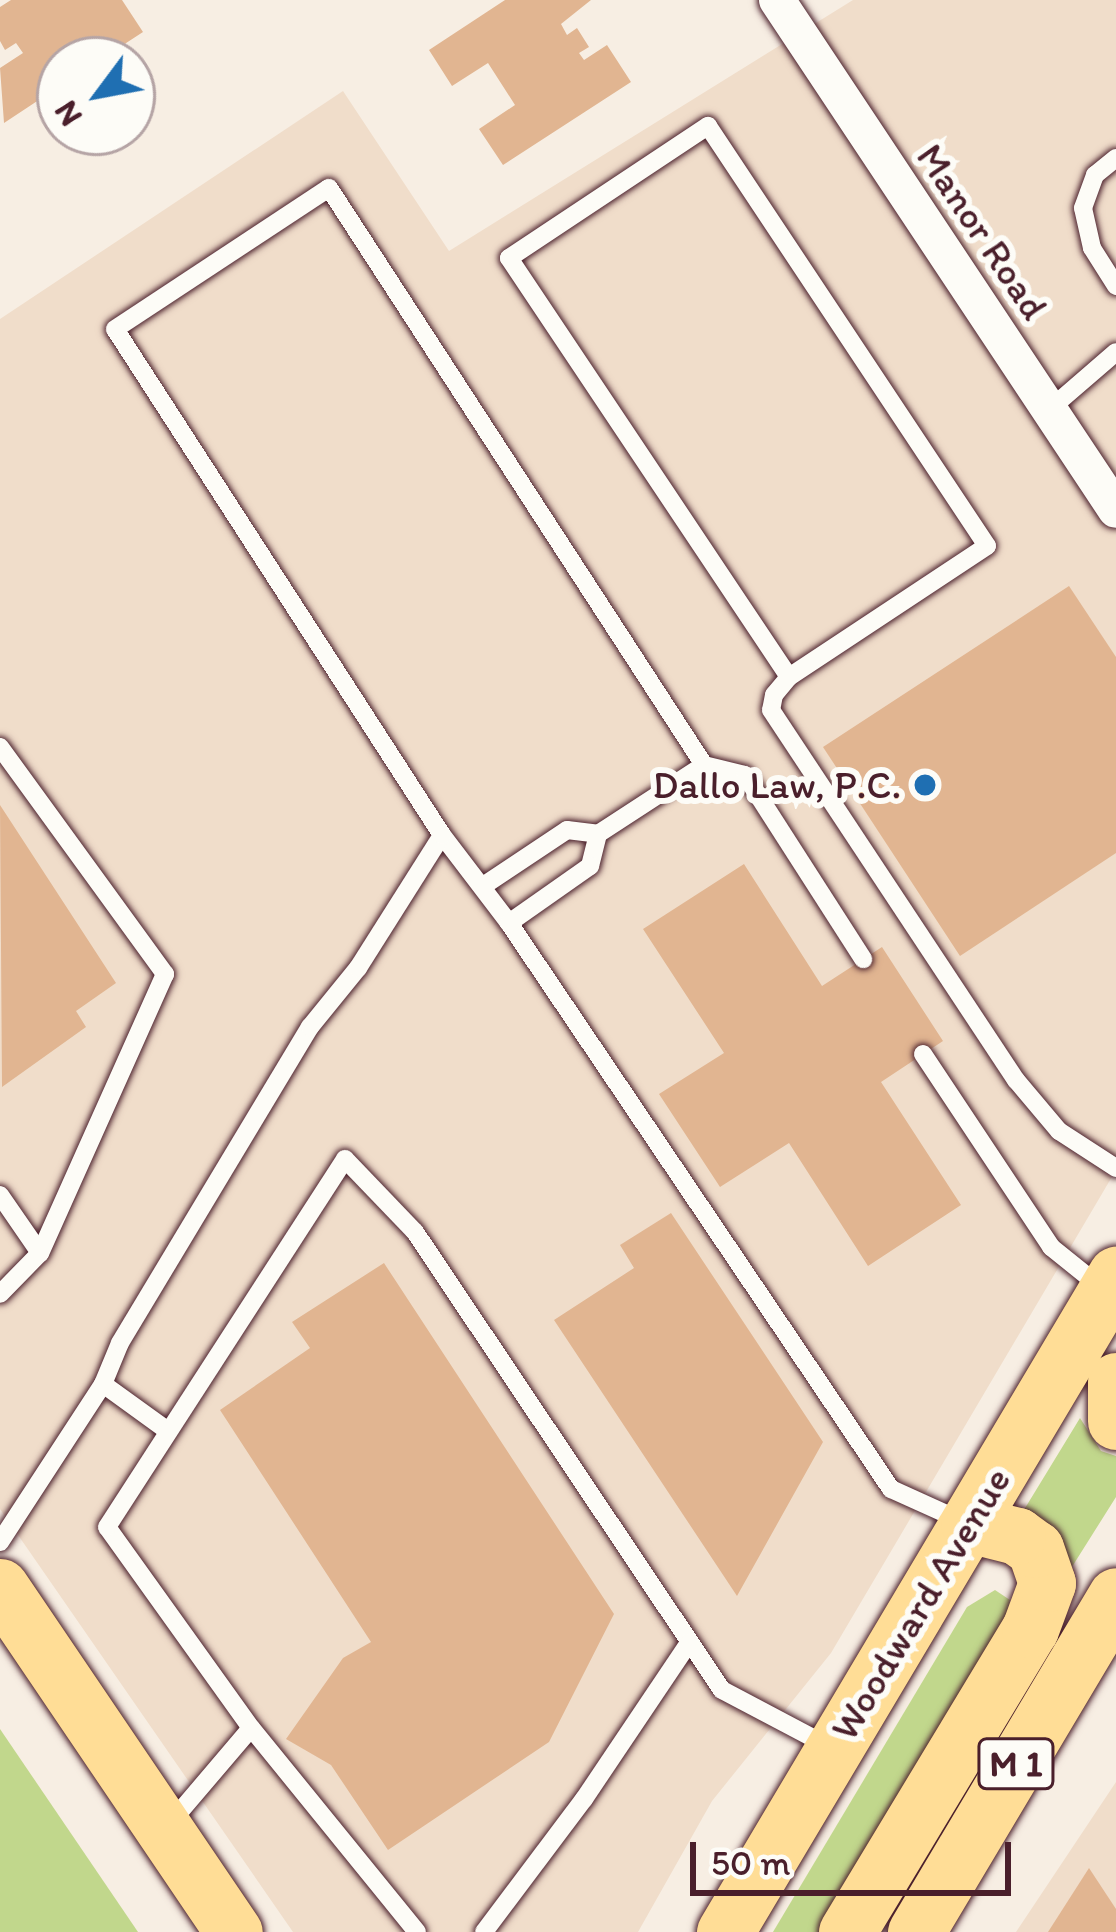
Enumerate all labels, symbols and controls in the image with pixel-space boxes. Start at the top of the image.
north arrow [36,36,156,156]
text: N [45,94,90,134]
street label: Manor Road [907,136,1057,328]
place label: Dallo Law, P.C. [653,762,901,808]
marker: Dallo Law, P.C. [912,772,938,798]
street label: Woodward Avenue [822,1460,1020,1748]
road number: M 1 [977,1734,1055,1794]
scale bar [696,1818,1017,1892]
text: 50 m [711,1841,790,1884]

